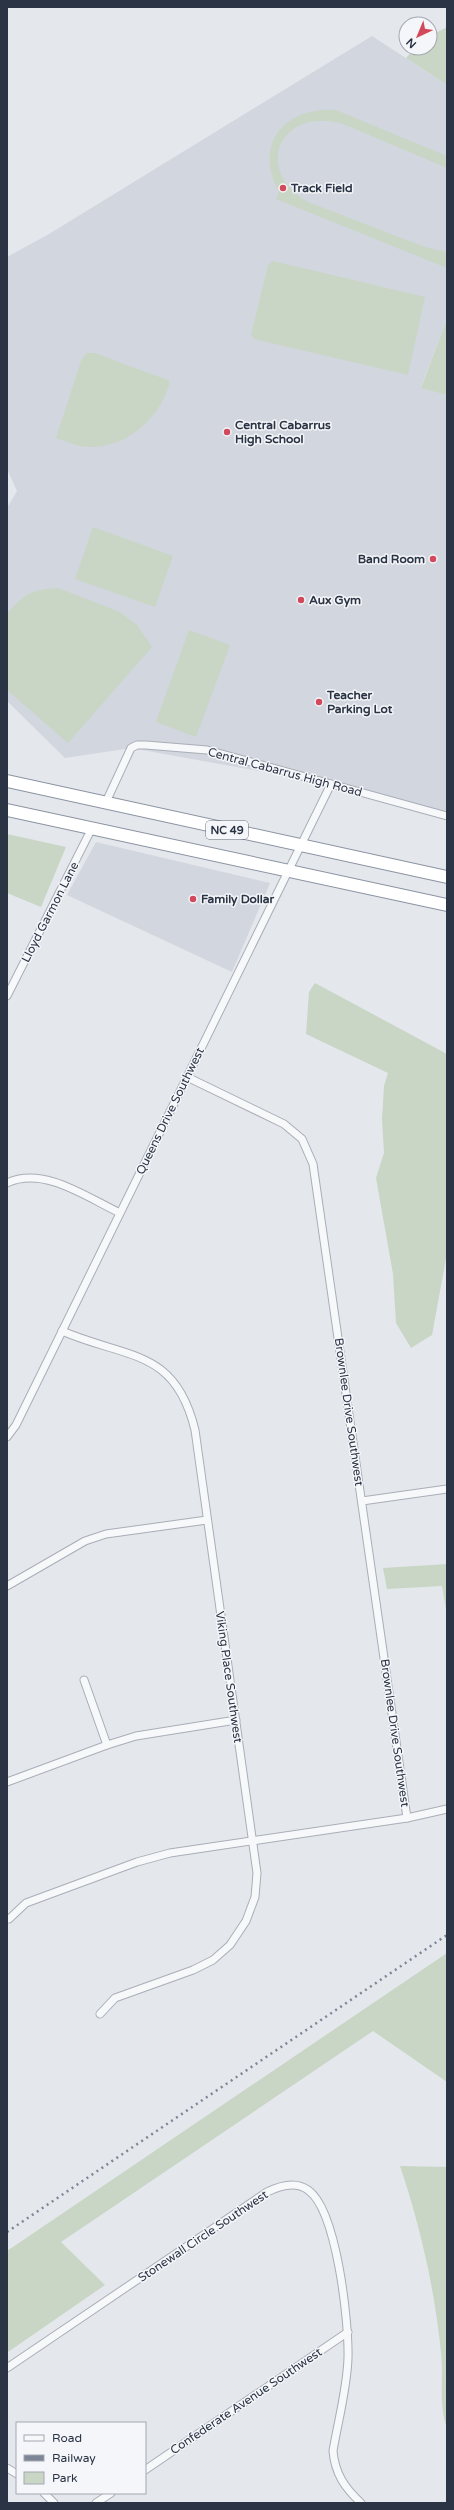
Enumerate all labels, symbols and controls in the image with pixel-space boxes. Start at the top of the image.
north arrow [398,16,438,56]
text: N [404,35,419,51]
place label: Track Field [290,181,353,195]
marker: Track Field [278,183,288,193]
place label: Central Cabarrus High School [235,418,331,447]
marker: Central Cabarrus High School [222,427,232,437]
place label: Band Room [358,552,425,566]
marker: Band Room [428,554,438,564]
place label: Aux Gym [309,593,361,608]
marker: Aux Gym [296,595,306,605]
place label: Teacher Parking Lot [326,688,393,717]
marker: Teacher Parking Lot [314,697,324,707]
street label: Central Cabarrus High Road [206,745,364,799]
road number: NC 49 [206,821,248,839]
street label: Lloyd Garmon Lane [19,859,82,965]
place label: Family Dollar [201,892,274,907]
marker: Family Dollar [188,894,198,904]
street label: Queens Drive Southwest [133,1045,207,1177]
street label: Brownlee Drive Southwest [332,1337,366,1487]
street label: Viking Place Southwest [213,1610,245,1744]
street label: Brownlee Drive Southwest [378,1658,412,1808]
street label: Stonewall Circle Southwest [135,2187,271,2285]
street label: Confederate Avenue Southwest [167,2345,325,2457]
legend [16,2422,146,2494]
text: Road [52,2431,82,2445]
text: Railway [52,2451,96,2465]
text: Park [52,2471,78,2485]

